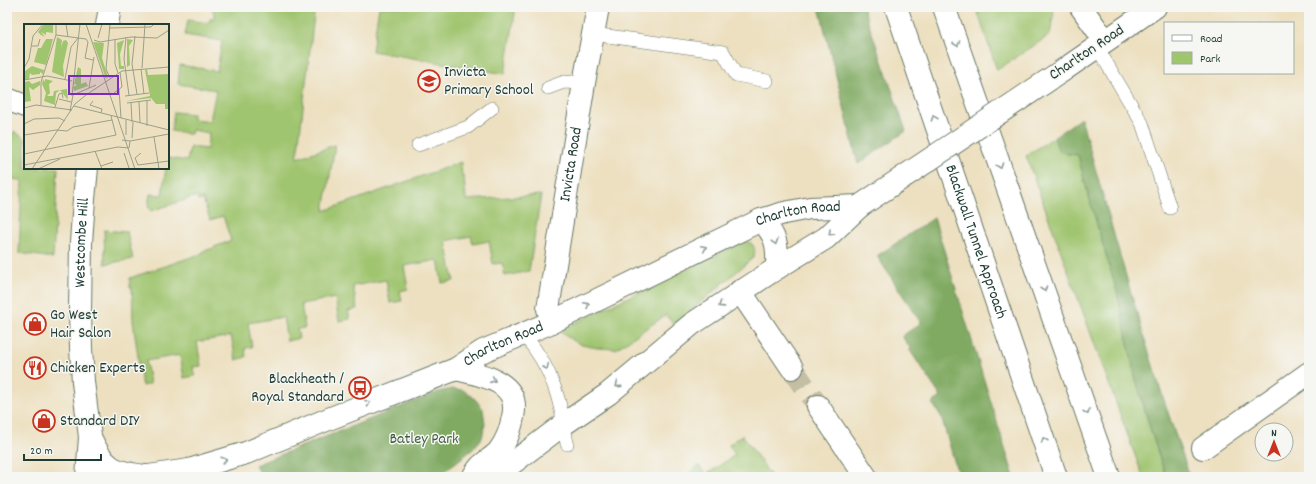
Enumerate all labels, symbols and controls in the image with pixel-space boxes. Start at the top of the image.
street label: Charlton Road [1045,19,1129,87]
legend [1164,22,1294,74]
inset map [24,24,169,169]
text: Road [1200,31,1222,48]
one-way arrow [952,40,961,47]
text: Park [1200,51,1221,68]
place label: Invicta Primary School [444,61,534,102]
school or university icon: Invicta Primary School [416,68,442,94]
one-way arrow [930,115,939,122]
street label: Invicta Road [554,125,588,204]
street label: Blackwall Tunnel Approach [939,162,1013,322]
one-way arrow [996,163,1004,170]
street label: Charlton Road [751,195,841,233]
street label: Westcombe Hill [69,197,96,288]
one-way arrow [828,228,836,236]
one-way arrow [770,239,779,246]
one-way arrow [700,245,708,253]
one-way arrow [1039,285,1047,292]
one-way arrow [718,300,725,307]
one-way arrow [583,302,591,309]
place label: Go West Hair Salon [50,304,111,345]
shop icon: Go West Hair Salon [22,311,48,337]
street label: Charlton Road [458,315,547,373]
restaurant icon: Chicken Experts [22,355,48,381]
place label: Chicken Experts [50,357,146,380]
one-way arrow [541,362,549,370]
place label: Blackheath / Royal Standard [251,368,344,409]
bus stop icon: Blackheath / Royal Standard [347,375,373,401]
one-way arrow [489,375,497,383]
one-way arrow [616,380,623,387]
one-way arrow [364,400,371,408]
shop icon: Standard DIY [31,408,57,434]
one-way arrow [1082,408,1090,415]
place label: Standard DIY [60,410,140,433]
north arrow [1254,422,1294,462]
text: N [1271,426,1277,442]
park label: Batley Park [389,428,459,451]
scale bar [24,436,101,462]
one-way arrow [1040,437,1048,444]
text: 20 m [30,443,53,460]
one-way arrow [221,456,228,464]

